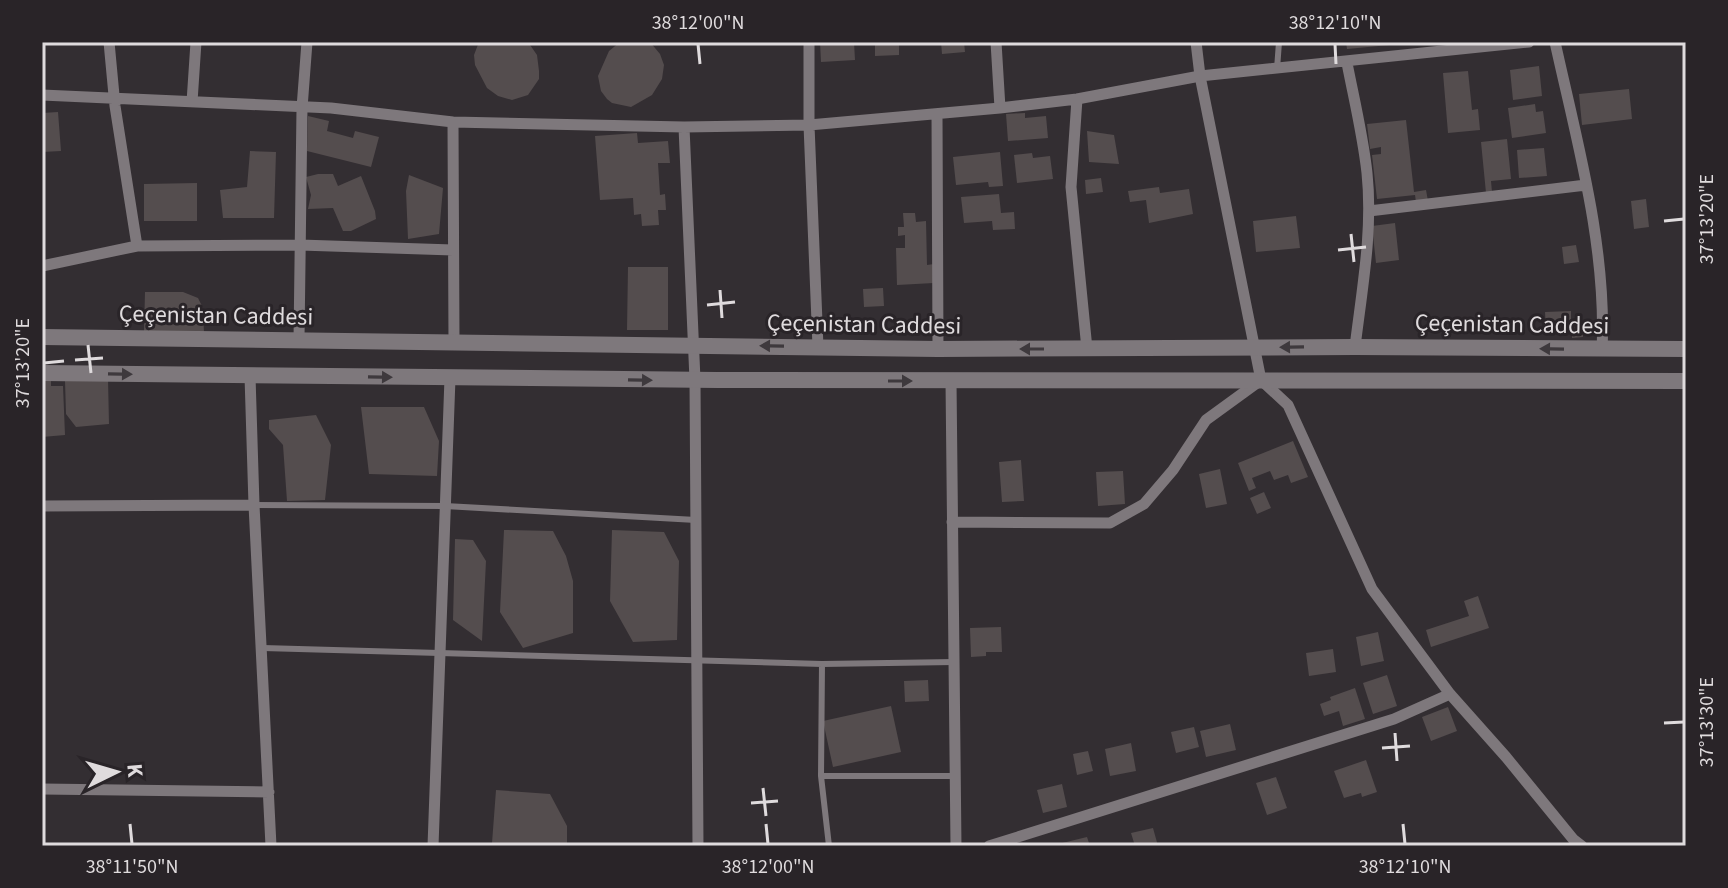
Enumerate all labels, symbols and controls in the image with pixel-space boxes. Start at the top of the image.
text: 38°12'00"N [652,9,744,37]
text: 38°12'10"N [1289,9,1381,37]
text: 37°13'20"E [1693,174,1721,264]
street label: Çeçenistan Caddesi [118,296,314,335]
street label: Çeçenistan Caddesi [766,305,962,344]
street label: Çeçenistan Caddesi [1414,305,1610,344]
text: 37°13'20"E [9,318,37,408]
one-way arrow [759,340,784,352]
one-way arrow [1279,341,1304,354]
one-way arrow [1019,343,1044,355]
one-way arrow [1539,343,1564,355]
one-way arrow [108,368,133,380]
one-way arrow [368,371,393,383]
one-way arrow [628,374,653,386]
one-way arrow [888,375,913,387]
text: 37°13'30"E [1693,677,1721,767]
north arrow [76,732,156,812]
text: K [118,762,151,779]
text: 38°11'50"N [86,853,178,881]
text: 38°12'00"N [722,853,814,881]
text: 38°12'10"N [1359,853,1451,881]

